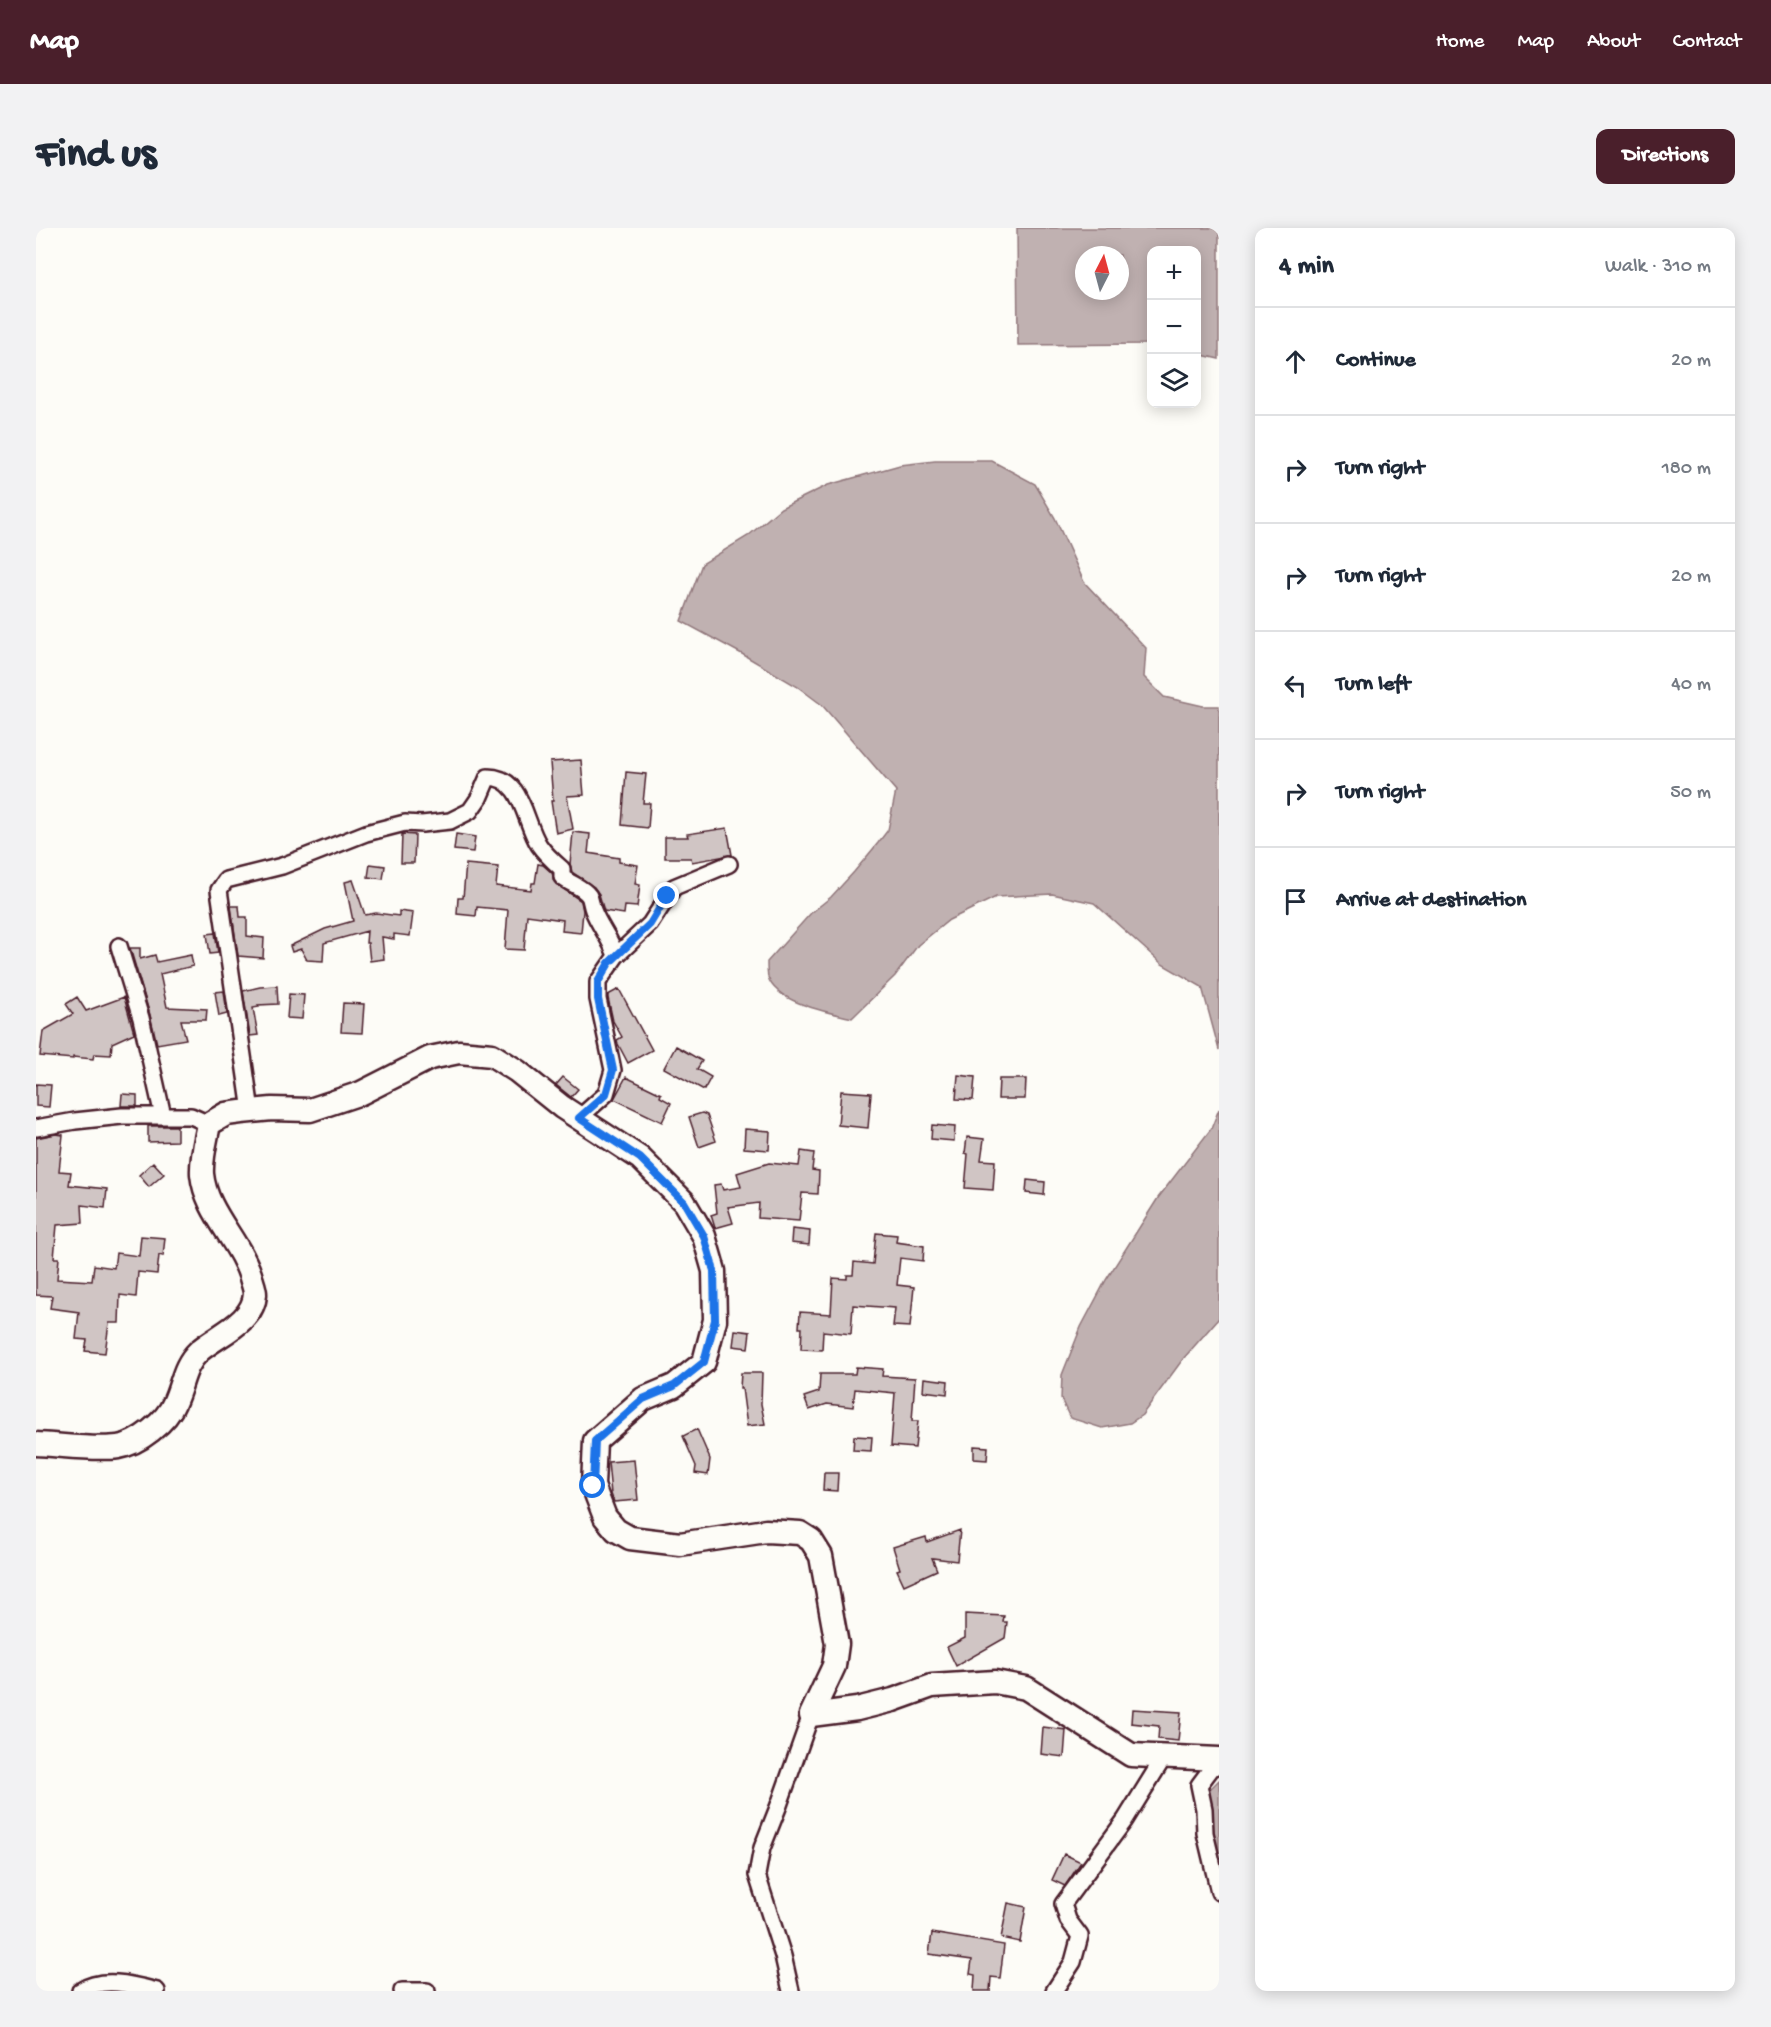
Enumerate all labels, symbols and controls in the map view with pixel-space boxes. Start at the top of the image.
text: Map [30,26,79,59]
text: Home [1436,30,1484,55]
text: Map [1517,30,1554,55]
text: About [1587,30,1640,55]
text: Contact [1673,30,1741,55]
button: Directions [1596,129,1735,184]
text: Find us [36,132,156,181]
north arrow [1075,246,1129,300]
map controls [1147,246,1201,408]
button: + [1147,246,1201,300]
text: 4 min [1279,252,1334,283]
text: Walk · 310 m [1605,256,1711,279]
button: − [1147,300,1201,354]
icon: ahead [1279,345,1312,378]
text: Continue [1336,348,1416,374]
text: 20 m [1671,350,1711,373]
button: layers [1147,354,1201,408]
icon: right [1279,453,1312,486]
text: Turn right [1336,456,1424,482]
text: 180 m [1662,458,1711,481]
icon: right [1279,561,1312,594]
text: Turn right [1336,564,1424,590]
text: 20 m [1671,566,1711,589]
icon: left [1279,669,1312,702]
text: Turn left [1336,672,1410,698]
text: 40 m [1671,674,1711,697]
icon: right [1279,777,1312,810]
text: Turn right [1336,780,1424,806]
text: 50 m [1670,782,1711,805]
route end [653,882,679,908]
icon: arrive [1279,885,1312,918]
text: Arrive at destination [1336,888,1526,914]
route start [579,1472,605,1498]

